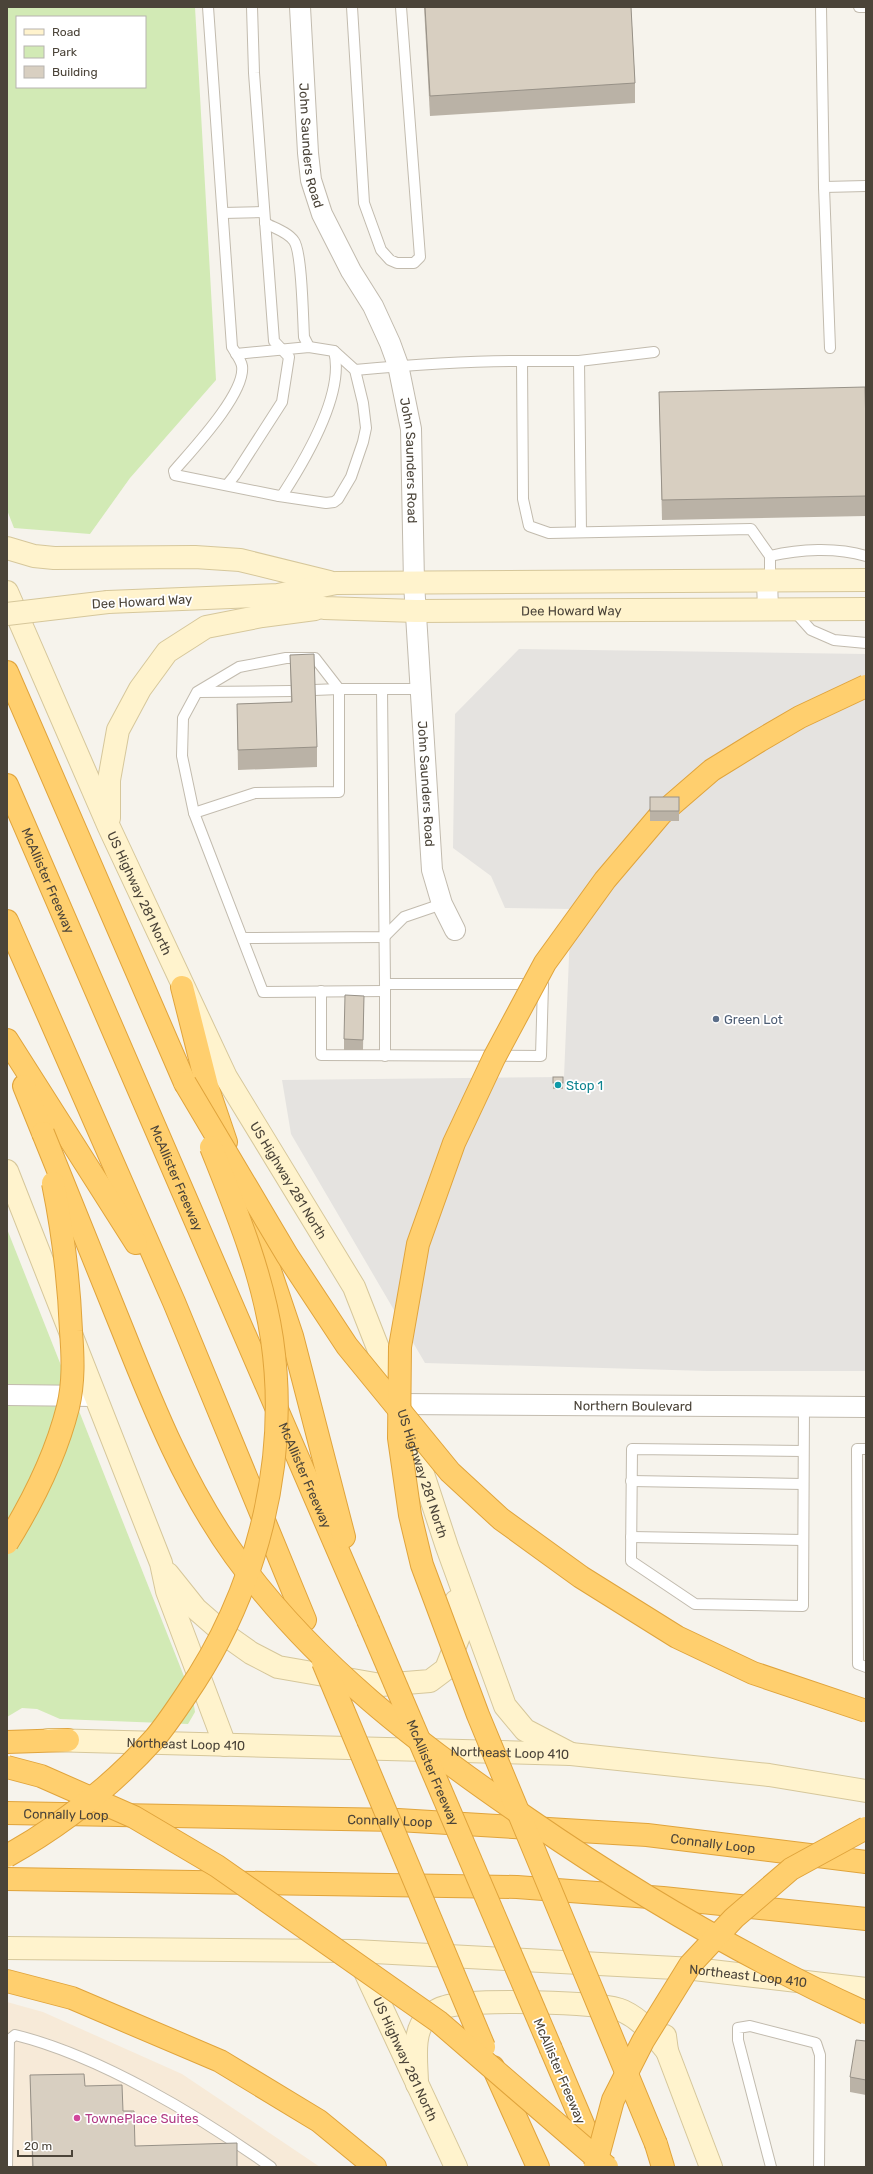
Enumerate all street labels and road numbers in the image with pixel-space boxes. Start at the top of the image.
street label: John Saunders Road [296,82,327,210]
street label: John Saunders Road [397,396,420,523]
street label: Dee Howard Way [91,591,193,612]
street label: Dee Howard Way [521,603,622,619]
street label: John Saunders Road [415,720,438,847]
street label: McAllister Freeway [18,826,77,936]
street label: US Highway 281 North [104,829,175,957]
street label: US Highway 281 North [247,1119,330,1242]
street label: McAllister Freeway [147,1123,206,1233]
street label: Northern Boulevard [574,1398,692,1414]
street label: US Highway 281 North [394,1407,451,1540]
street label: McAllister Freeway [276,1420,334,1531]
street label: McAllister Freeway [403,1718,462,1828]
street label: Northeast Loop 410 [126,1735,245,1753]
street label: Northeast Loop 410 [450,1744,569,1762]
street label: Connally Loop [23,1806,109,1823]
street label: Connally Loop [347,1812,433,1830]
street label: Connally Loop [670,1831,756,1856]
street label: Northeast Loop 410 [689,1962,808,1990]
street label: US Highway 281 North [370,1995,440,2123]
street label: McAllister Freeway [530,2016,589,2126]

